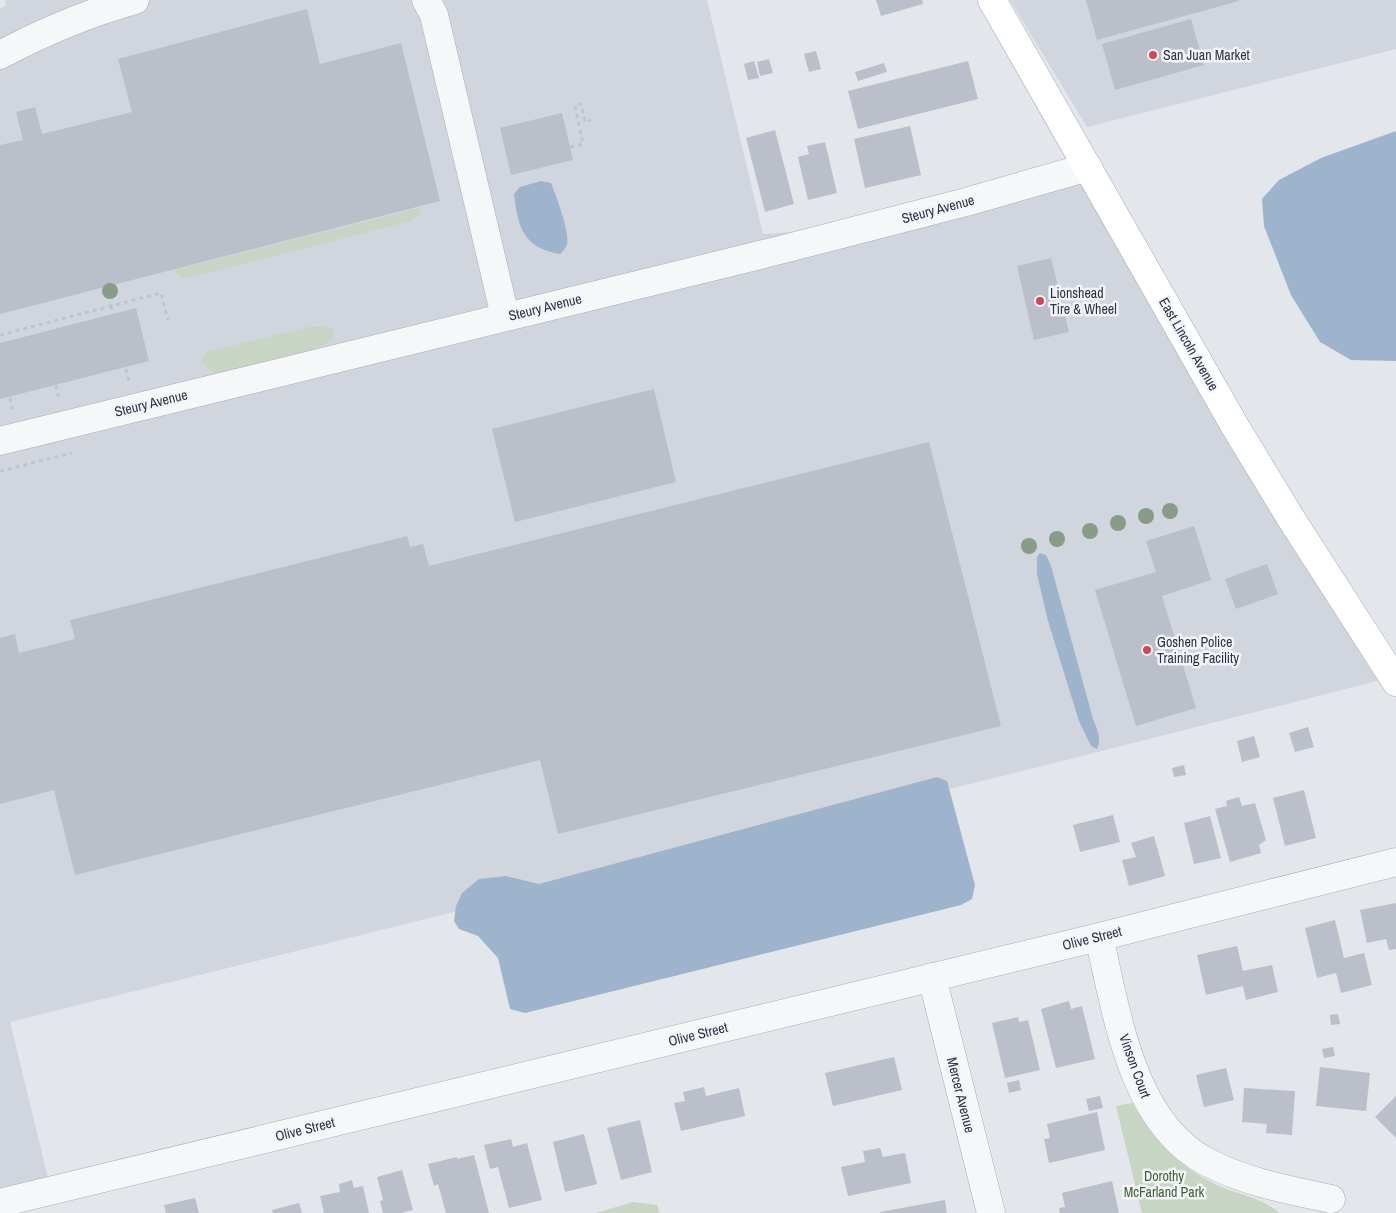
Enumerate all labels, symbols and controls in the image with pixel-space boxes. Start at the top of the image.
place label: San Juan Market [1163,46,1250,64]
marker: San Juan Market [1147,49,1159,61]
street label: Steury Avenue [900,191,976,227]
place label: Lionshead Tire & Wheel [1050,284,1117,318]
street label: Steury Avenue [507,289,583,325]
street label: East Lincoln Avenue [1155,294,1223,394]
marker: Lionshead Tire & Wheel [1034,295,1046,307]
street label: Steury Avenue [113,385,189,421]
place label: Goshen Police Training Facility [1157,633,1239,667]
marker: Goshen Police Training Facility [1141,644,1153,656]
street label: Olive Street [1060,922,1124,954]
street label: Olive Street [666,1018,730,1050]
street label: Vinson Court [1115,1032,1155,1100]
street label: Mercer Avenue [943,1055,979,1135]
street label: Olive Street [273,1113,337,1145]
park label: Dorothy McFarland Park [1124,1167,1204,1201]

